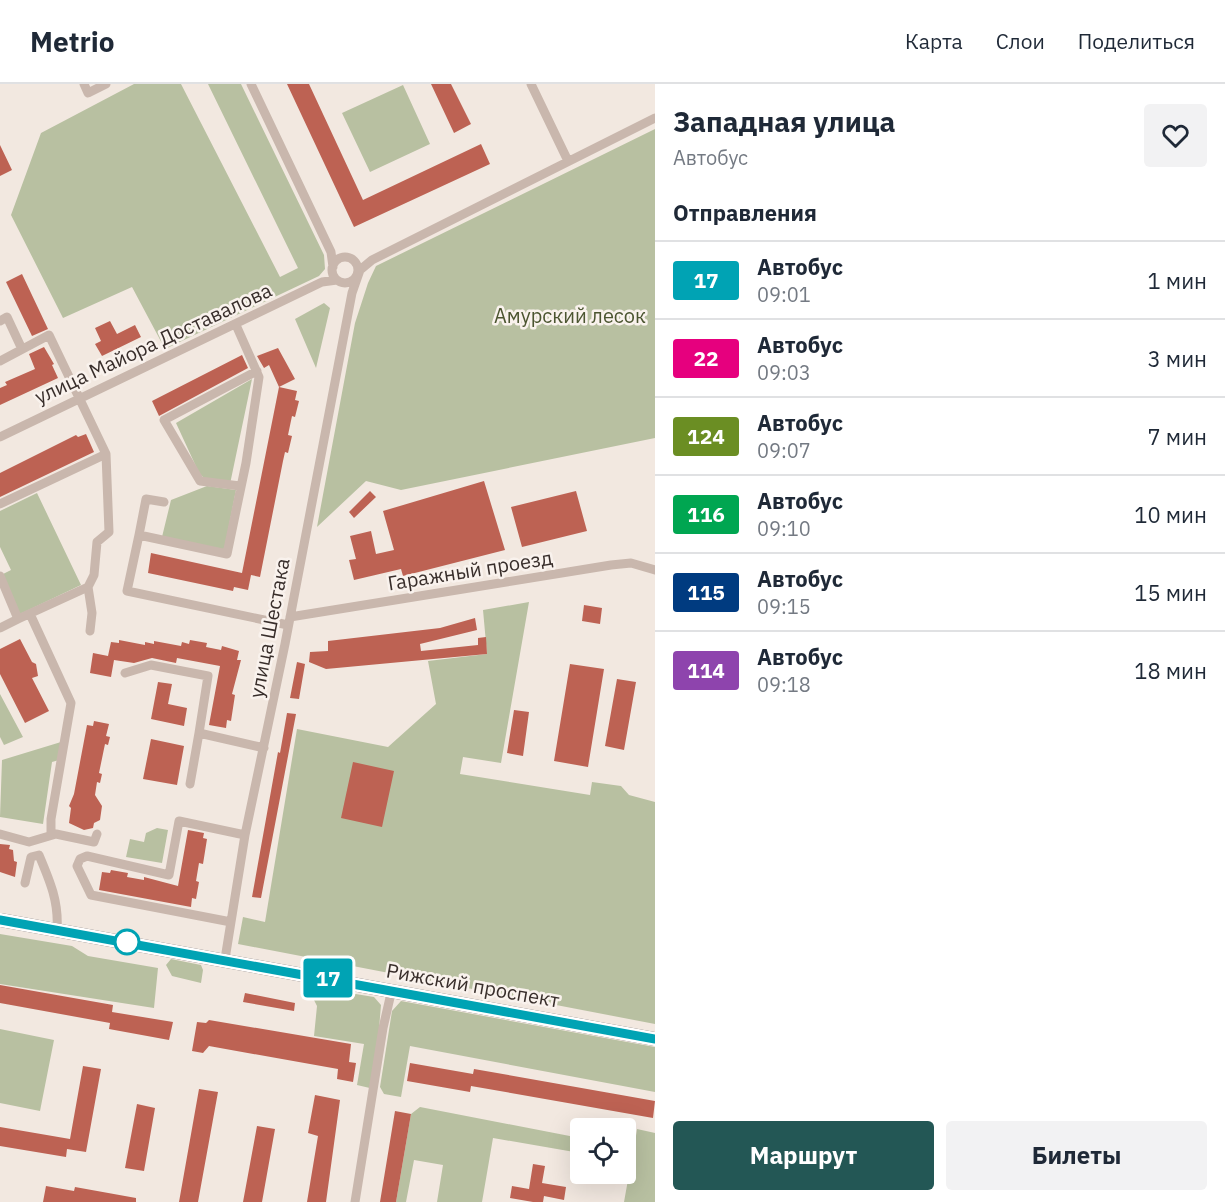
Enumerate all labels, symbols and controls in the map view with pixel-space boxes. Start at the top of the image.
text: Metrio [30,23,115,60]
text: Карта [905,27,963,55]
text: Слои [996,27,1045,55]
text: Поделиться [1078,27,1195,55]
text: Западная улица [673,103,895,140]
button: heart [1144,104,1207,167]
text: Автобус [673,144,748,171]
text: Отправления [673,198,817,227]
text: Автобус [757,252,843,281]
text: 17 [693,266,719,294]
text: 1 мин [1147,266,1207,295]
street label: улица Майора Доставалова [30,276,276,410]
text: 09:01 [757,281,811,308]
park label: Амурский лесок [494,302,646,329]
text: Автобус [757,330,843,359]
text: 22 [693,344,719,372]
text: 3 мин [1147,344,1207,373]
text: 09:03 [757,359,811,386]
text: Автобус [757,408,843,437]
text: 124 [687,422,725,450]
text: 7 мин [1147,422,1207,451]
text: 09:07 [757,437,811,464]
text: Автобус [757,486,843,515]
text: 116 [687,500,725,528]
text: 10 мин [1134,500,1207,529]
text: 09:10 [757,515,811,542]
street label: Гаражный проезд [386,544,554,596]
street label: улица Шестака [242,556,296,700]
text: Автобус [757,564,843,593]
text: 115 [687,578,725,606]
text: 15 мин [1134,578,1207,607]
text: 09:15 [757,593,811,620]
text: Автобус [757,642,843,671]
text: 114 [687,656,725,684]
text: 18 мин [1134,656,1207,685]
text: 09:18 [757,671,811,698]
unlabelled marker [114,929,140,955]
street label: Рижский проспект [384,956,562,1014]
line badge: 17 [301,958,355,998]
text: 17 [315,964,341,992]
map controls [570,1118,636,1184]
button: locate [570,1118,636,1184]
button: Маршрут [673,1121,934,1190]
button: Билеты [946,1121,1207,1190]

